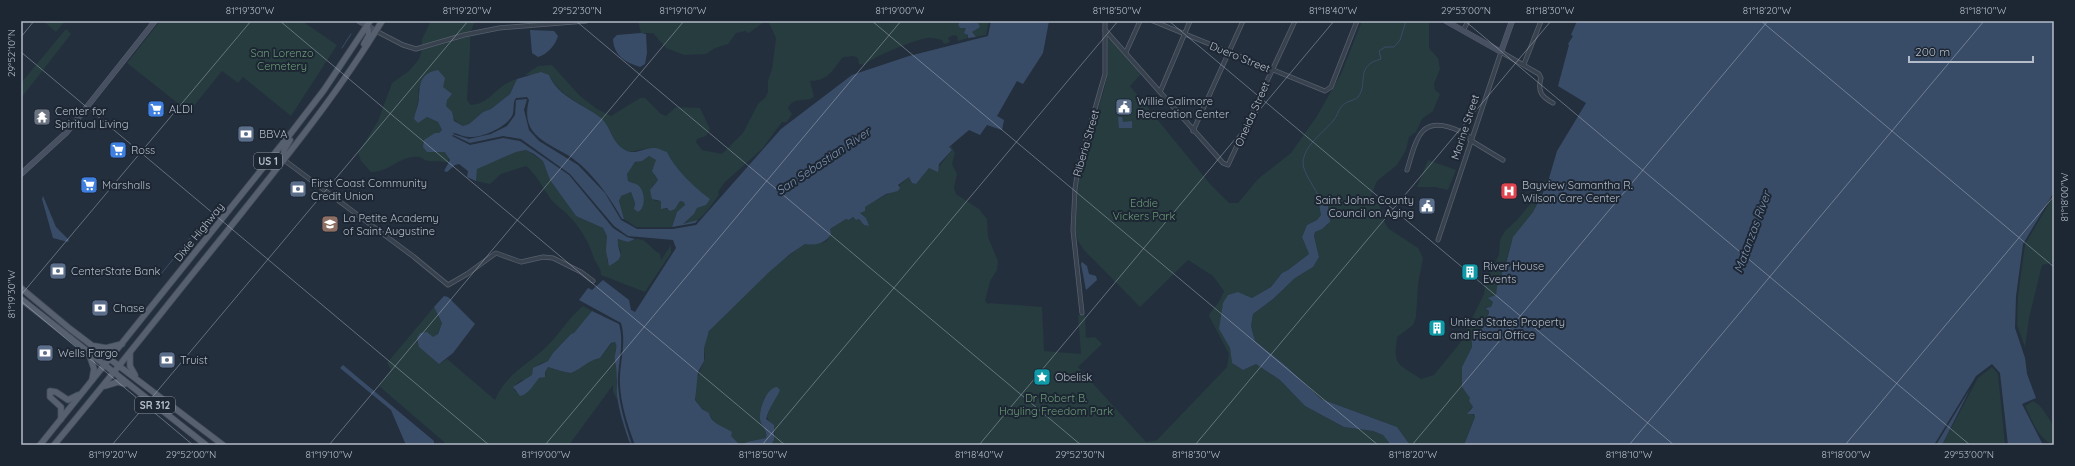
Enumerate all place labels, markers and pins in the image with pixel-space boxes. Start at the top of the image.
place label: Willie Galimore Recreation Center [1137,94,1230,121]
public building icon: Willie Galimore Recreation Center [1114,97,1134,117]
supermarket icon: ALDI [146,99,166,119]
place label: ALDI [169,102,193,116]
place label: Center for Spiritual Living [55,104,129,131]
temple icon: Center for Spiritual Living [32,107,52,127]
bank icon: BBVA [236,124,256,144]
place label: BBVA [259,127,287,141]
supermarket icon: Ross [108,140,128,160]
place label: Ross [131,143,155,157]
supermarket icon: Marshalls [79,175,99,195]
place label: First Coast Community Credit Union [311,176,427,203]
place label: Marshalls [102,178,150,192]
place label: Bayview Samantha R. Wilson Care Center [1522,178,1633,205]
bank icon: First Coast Community Credit Union [288,179,308,199]
hospital icon: Bayview Samantha R. Wilson Care Center [1499,181,1519,201]
place label: Saint Johns County Council on Aging [1316,193,1414,220]
public building icon: Saint Johns County Council on Aging [1417,196,1437,216]
place label: La Petite Academy of Saint Augustine [343,211,439,238]
school or university icon: La Petite Academy of Saint Augustine [320,214,340,234]
place label: River House Events [1483,259,1544,286]
bank icon: CenterState Bank [48,261,68,281]
building icon: River House Events [1460,262,1480,282]
place label: CenterState Bank [71,264,161,278]
bank icon: Chase [90,298,110,318]
place label: Chase [113,301,144,315]
place label: United States Property and Fiscal Office [1450,315,1565,342]
building icon: United States Property and Fiscal Office [1427,318,1447,338]
bank icon: Wells Fargo [35,343,55,363]
place label: Wells Fargo [58,346,118,360]
bank icon: Truist [157,350,177,370]
place label: Truist [180,353,208,367]
place icon: Obelisk [1032,367,1052,387]
place label: Obelisk [1055,370,1092,384]

